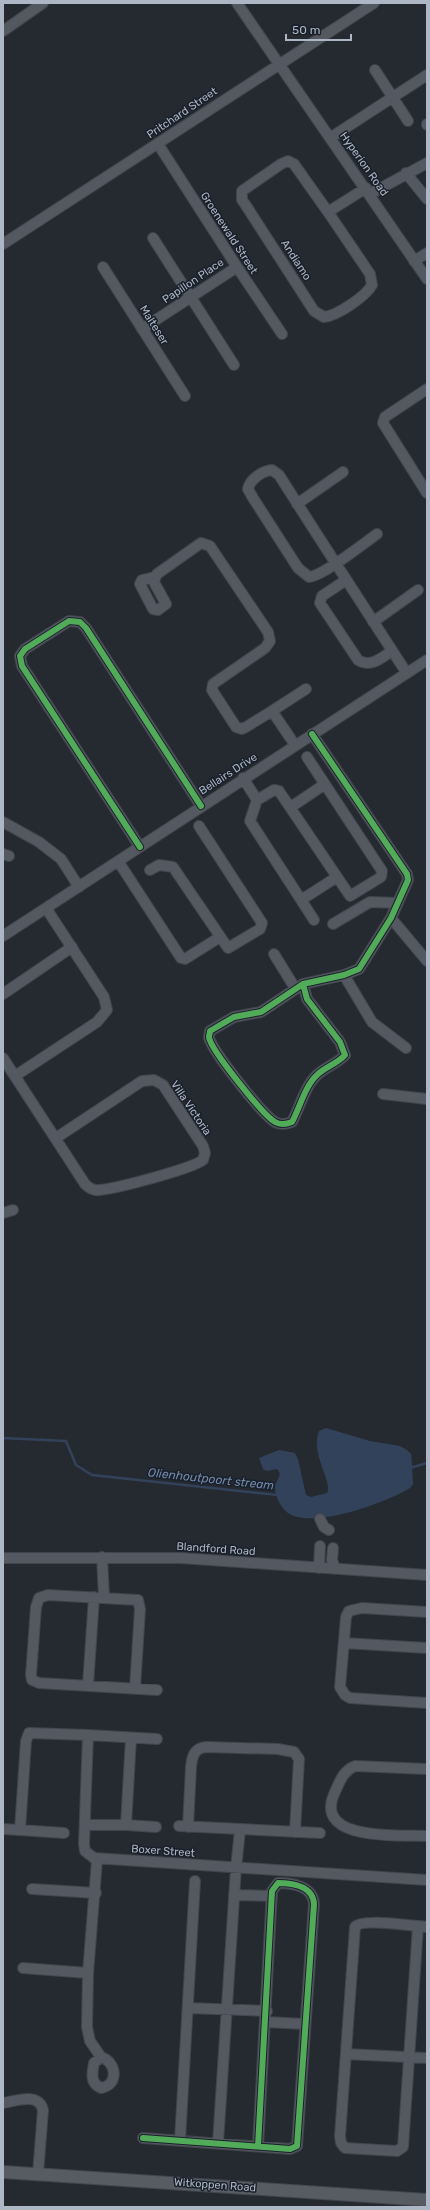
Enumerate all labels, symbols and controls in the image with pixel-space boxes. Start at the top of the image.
scale bar [286,16,351,42]
text: 50 m [292,23,320,37]
street label: Pritchard Street [144,84,220,141]
street label: Hyperion Road [337,129,391,199]
street label: Groenewald Street [198,190,261,277]
street label: Andiamo [278,237,314,283]
street label: Papillon Place [160,256,226,306]
street label: Malteser [137,303,172,348]
street label: Bellairs Drive [197,750,259,798]
street label: Villa Victoria [168,1078,214,1138]
water label: Olienhoutpoort stream [147,1465,275,1493]
street label: Blandford Road [176,1540,256,1558]
street label: Boxer Street [131,1842,196,1860]
street label: Witkoppen Road [174,2176,256,2194]

